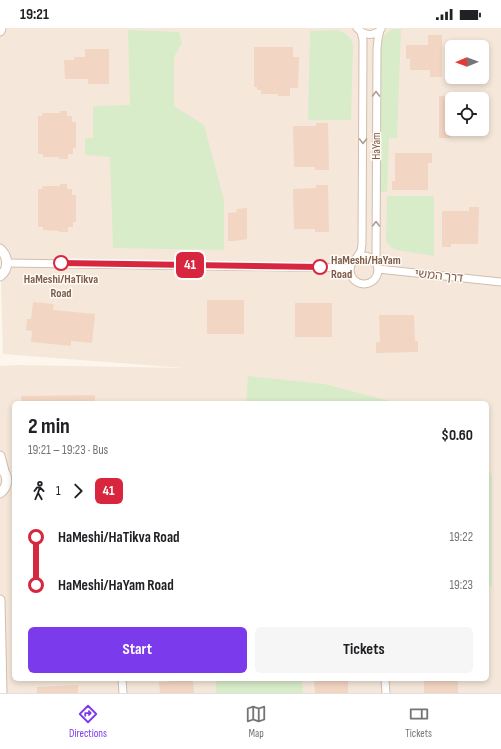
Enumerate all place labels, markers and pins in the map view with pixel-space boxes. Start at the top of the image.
place label: HaMeshi/HaYam Road [331,253,401,282]
marker: HaMeshi/HaTikva Road [53,255,69,271]
marker: HaMeshi/HaYam Road [312,259,328,275]
place label: HaMeshi/HaTikva Road [24,272,98,301]

